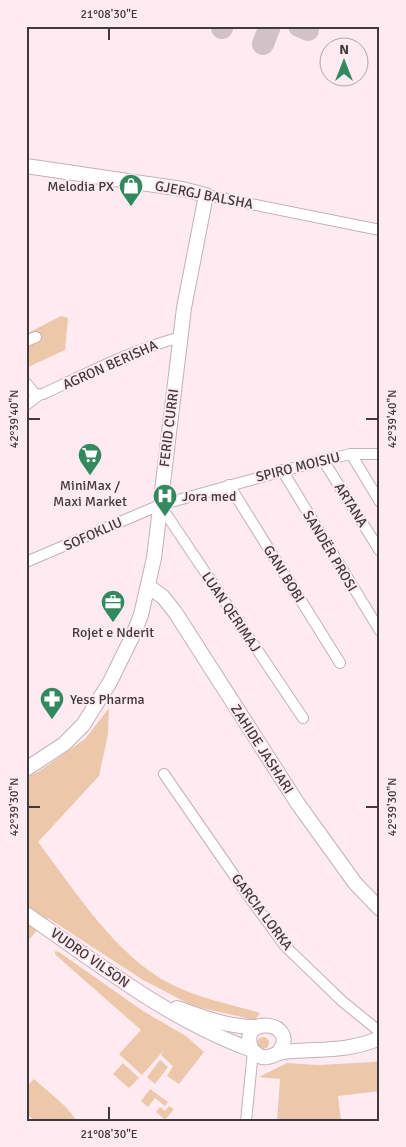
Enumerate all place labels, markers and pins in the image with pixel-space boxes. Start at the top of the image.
shop icon: Melodia PX [118,173,144,207]
place label: Melodia PX [47,178,114,195]
supermarket icon: MiniMax / Maxi Market [77,442,103,476]
place label: MiniMax / Maxi Market [53,477,127,510]
hospital icon: Jora med [152,483,178,517]
place label: Jora med [182,488,236,505]
office icon: Rojet e Nderit [100,589,126,623]
place label: Rojet e Nderit [72,624,154,641]
pharmacy icon: Yess Pharma [39,686,65,720]
place label: Yess Pharma [70,691,145,708]

